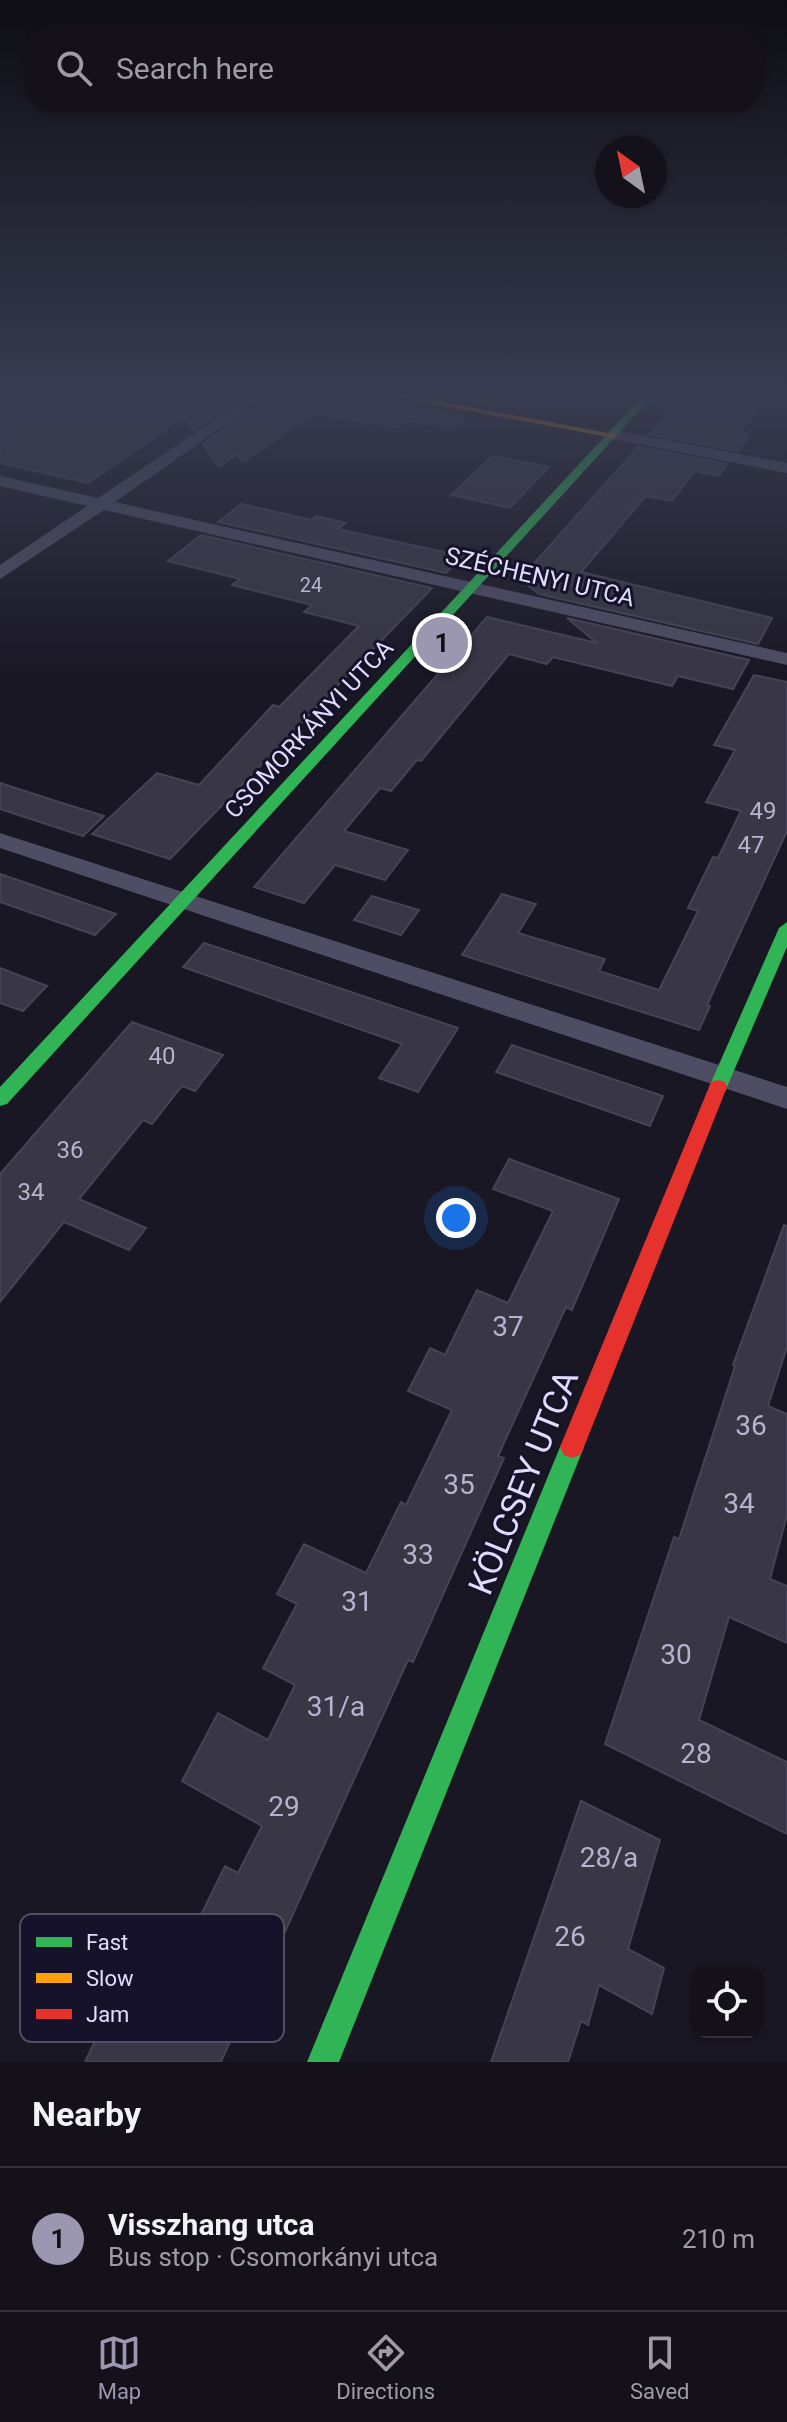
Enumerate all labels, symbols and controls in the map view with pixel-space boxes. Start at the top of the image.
search box [24,24,763,112]
icon: search [52,46,96,90]
text: Search here [116,51,274,86]
north arrow [595,136,667,208]
street label: SZÉCHENYI UTCA [443,542,638,612]
house number: 24 [300,573,322,597]
pin: 1 [416,613,468,673]
street label: CSOMORKÁNYI UTCA [219,634,399,824]
house number: 49 [750,797,776,825]
house number: 47 [738,831,764,859]
house number: 40 [149,1042,175,1070]
house number: 36 [57,1136,83,1164]
house number: 34 [18,1178,44,1206]
your location [436,1198,476,1238]
house number: 37 [492,1310,524,1343]
street label: KÖLCSEY UTCA [460,1364,586,1600]
house number: 36 [735,1409,767,1442]
house number: 35 [443,1468,475,1501]
house number: 34 [723,1487,755,1520]
house number: 33 [402,1538,434,1571]
house number: 31 [341,1585,373,1618]
house number: 30 [660,1638,692,1671]
house number: 31/a [307,1690,365,1723]
house number: 28 [680,1737,712,1770]
house number: 29 [268,1790,300,1823]
house number: 28/a [580,1841,638,1874]
legend [20,1914,284,2042]
house number: 26 [554,1920,586,1953]
text: Fast [86,1930,128,1955]
text: Slow [86,1966,134,1991]
map controls [691,1966,763,2038]
button: locate [691,1966,763,2038]
text: Jam [86,2002,129,2027]
text: Nearby [32,2094,141,2134]
text: Visszhang utca [108,2207,315,2242]
text: 1 [51,2224,65,2254]
text: 210 m [682,2224,755,2254]
text: Bus stop · Csomorkányi utca [108,2242,438,2272]
tab: Map [97,2331,141,2404]
tab: Directions [336,2331,435,2404]
tab: Saved [630,2331,690,2404]

